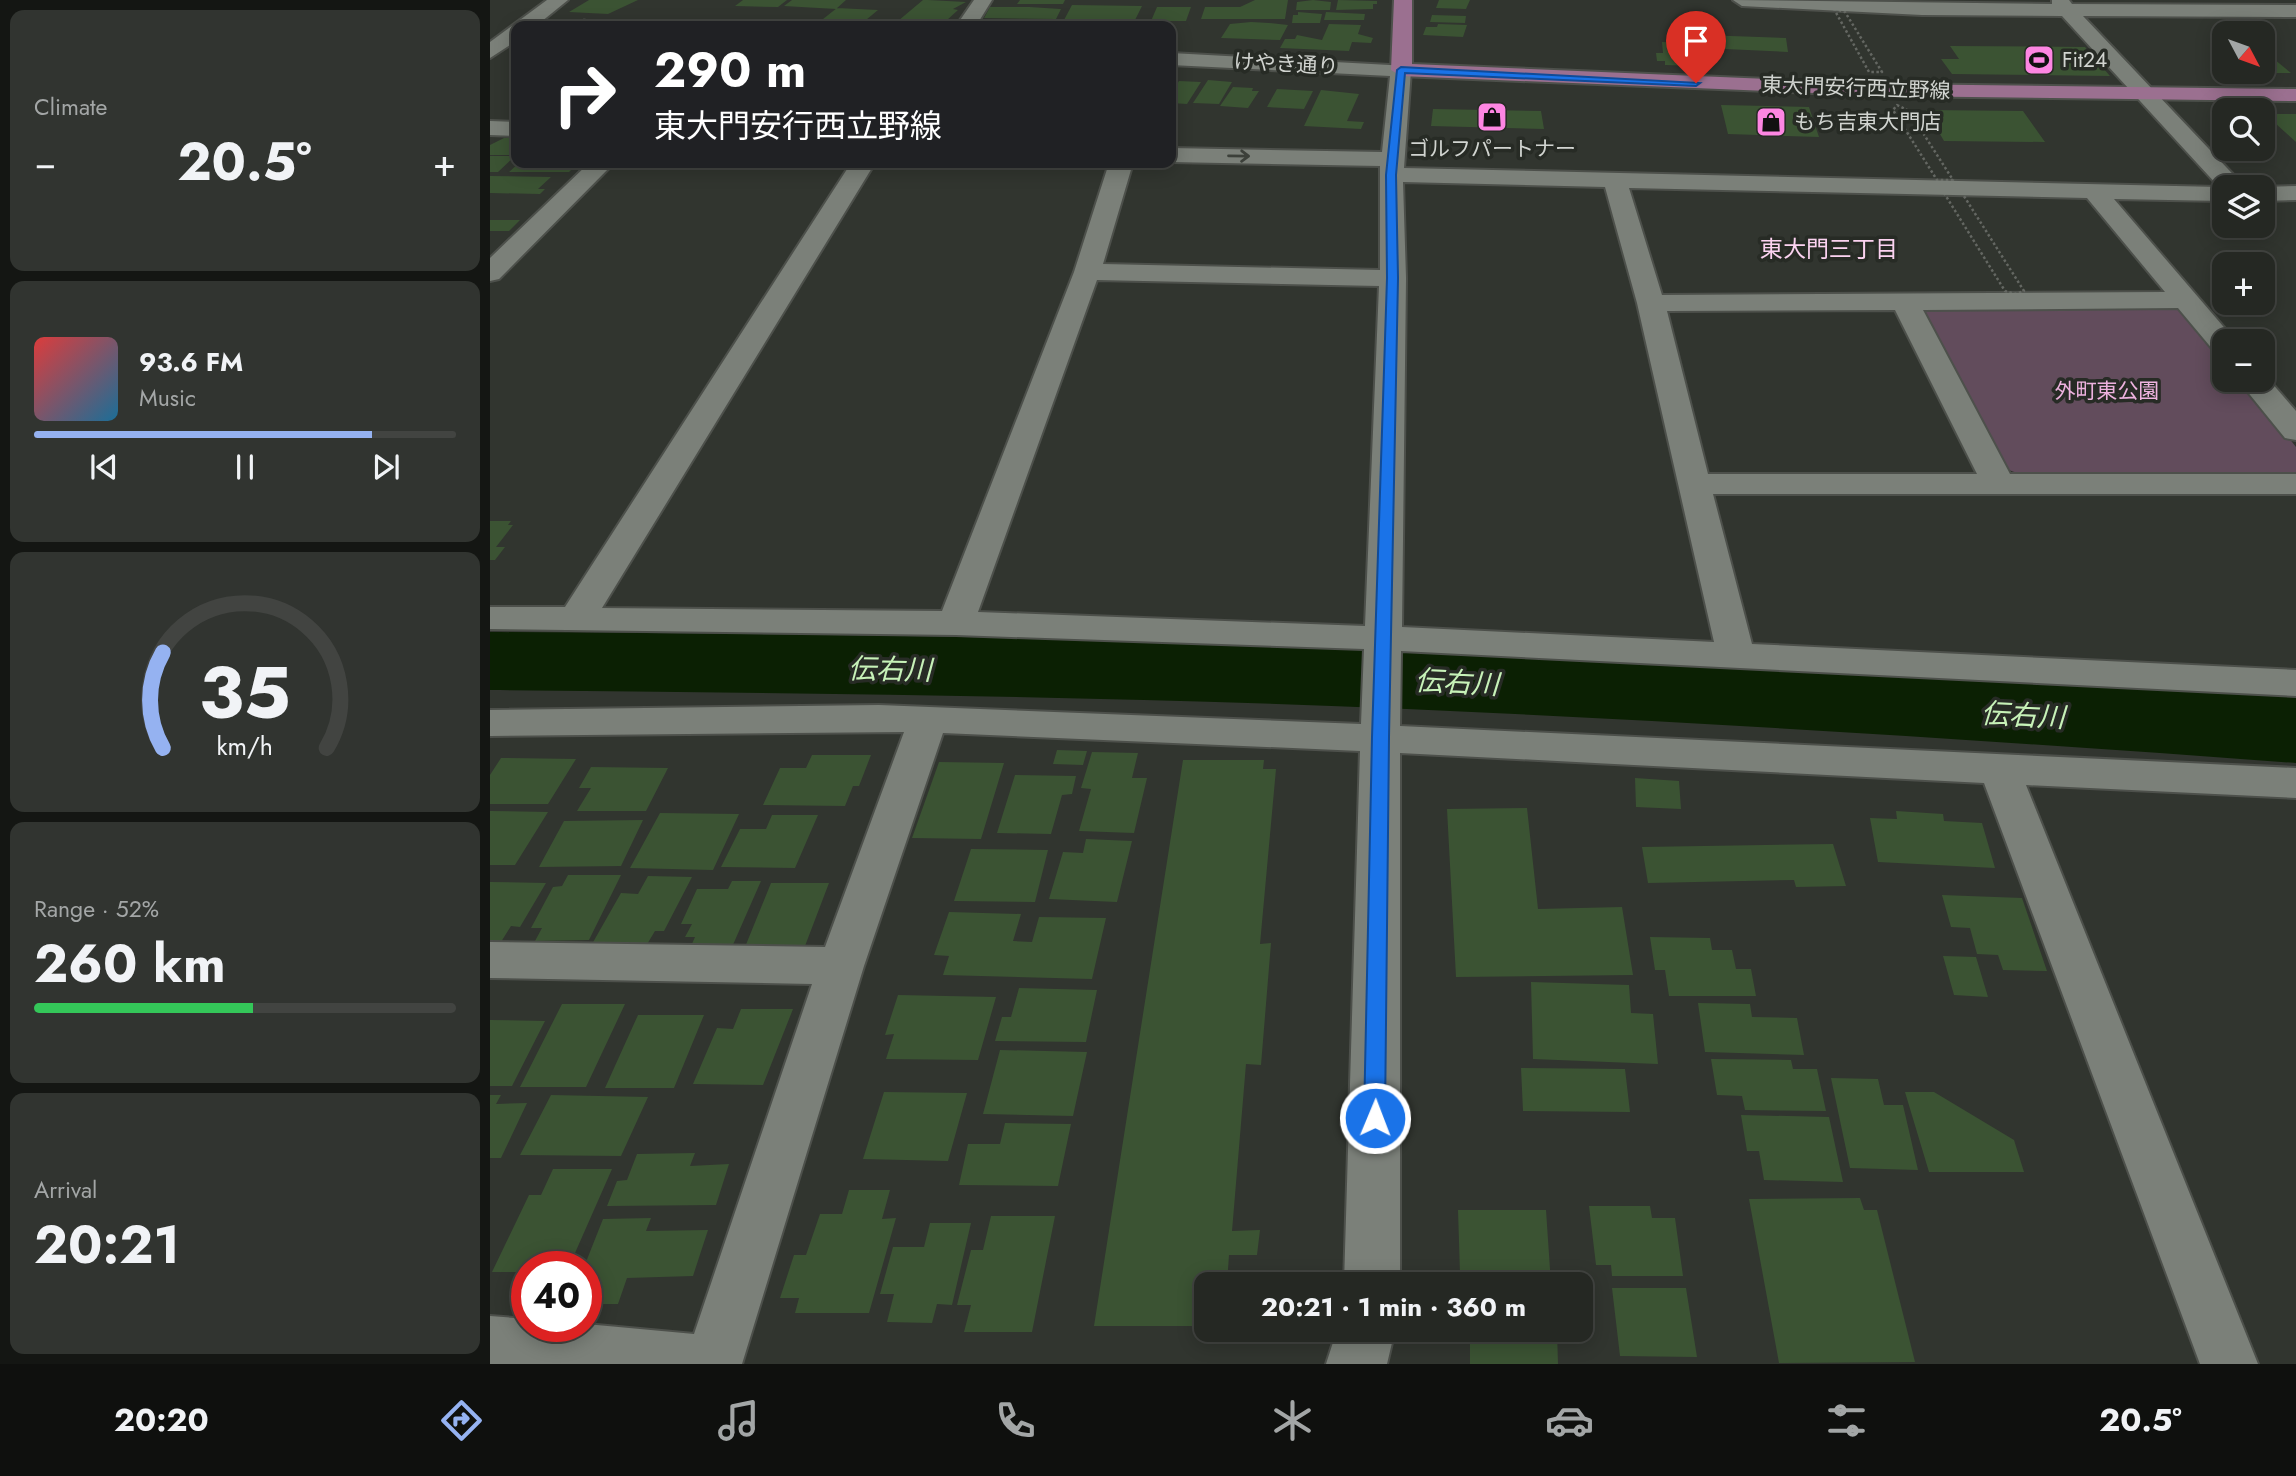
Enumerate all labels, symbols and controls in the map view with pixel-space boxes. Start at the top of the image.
pin [1666,11,1726,83]
north arrow [2212,21,2275,84]
map controls [2212,21,2275,392]
icon: arrive [1677,22,1715,60]
text: 290 m [654,35,806,105]
sports icon: Fit24 [2022,43,2056,77]
place label: Fit24 [2062,45,2107,75]
street label: けやき通り [1233,46,1339,82]
icon: right [539,49,630,140]
street label: 東大門安行西立野線 [1761,70,1951,106]
text: Climate [34,90,107,124]
button: search [2212,98,2275,161]
shop icon: ゴルフパートナー [1475,100,1509,134]
text: 東大門安行西立野線 [654,103,942,149]
shop icon: もち吉東大門店 [1754,105,1788,139]
place label: もち吉東大門店 [1794,107,1941,137]
text: 20.5° [177,124,312,200]
place label: ゴルフパートナー [1408,134,1576,164]
text: − [34,135,56,190]
text: + [433,135,456,190]
one-way arrow [1227,149,1250,163]
button: layers [2212,175,2275,238]
district label: 東大門三丁目 [1760,232,1898,266]
button: + [2212,252,2275,315]
button: − [2212,329,2275,392]
text: 93.6 FM [139,343,243,381]
park label: 外町東公園 [2055,376,2160,406]
text: Music [139,381,196,415]
icon: previous [85,448,123,486]
icon: pause [226,448,264,486]
icon: next [367,448,405,486]
text: 35 [199,640,291,745]
water label: 伝右川 [848,648,935,691]
water label: 伝右川 [1414,660,1503,705]
water label: 伝右川 [1980,693,2069,738]
text: km/h [217,728,273,764]
text: Range · 52% [34,892,159,926]
text: 260 km [34,926,226,1002]
position arrow [1338,1081,1412,1155]
text: Arrival [34,1173,97,1207]
text: 20:21 [34,1207,180,1283]
speed limit sign: 40 [511,1251,602,1342]
text: 20:21 · 1 min · 360 m [1261,1288,1526,1326]
icon: directions [437,1396,486,1445]
icon: music [714,1396,763,1445]
icon: phone [991,1396,1040,1445]
icon: climate [1268,1396,1317,1445]
icon: car [1545,1396,1594,1445]
icon: filters [1822,1396,1871,1445]
text: 20:20 [114,1397,209,1443]
text: 20.5° [2099,1397,2182,1443]

